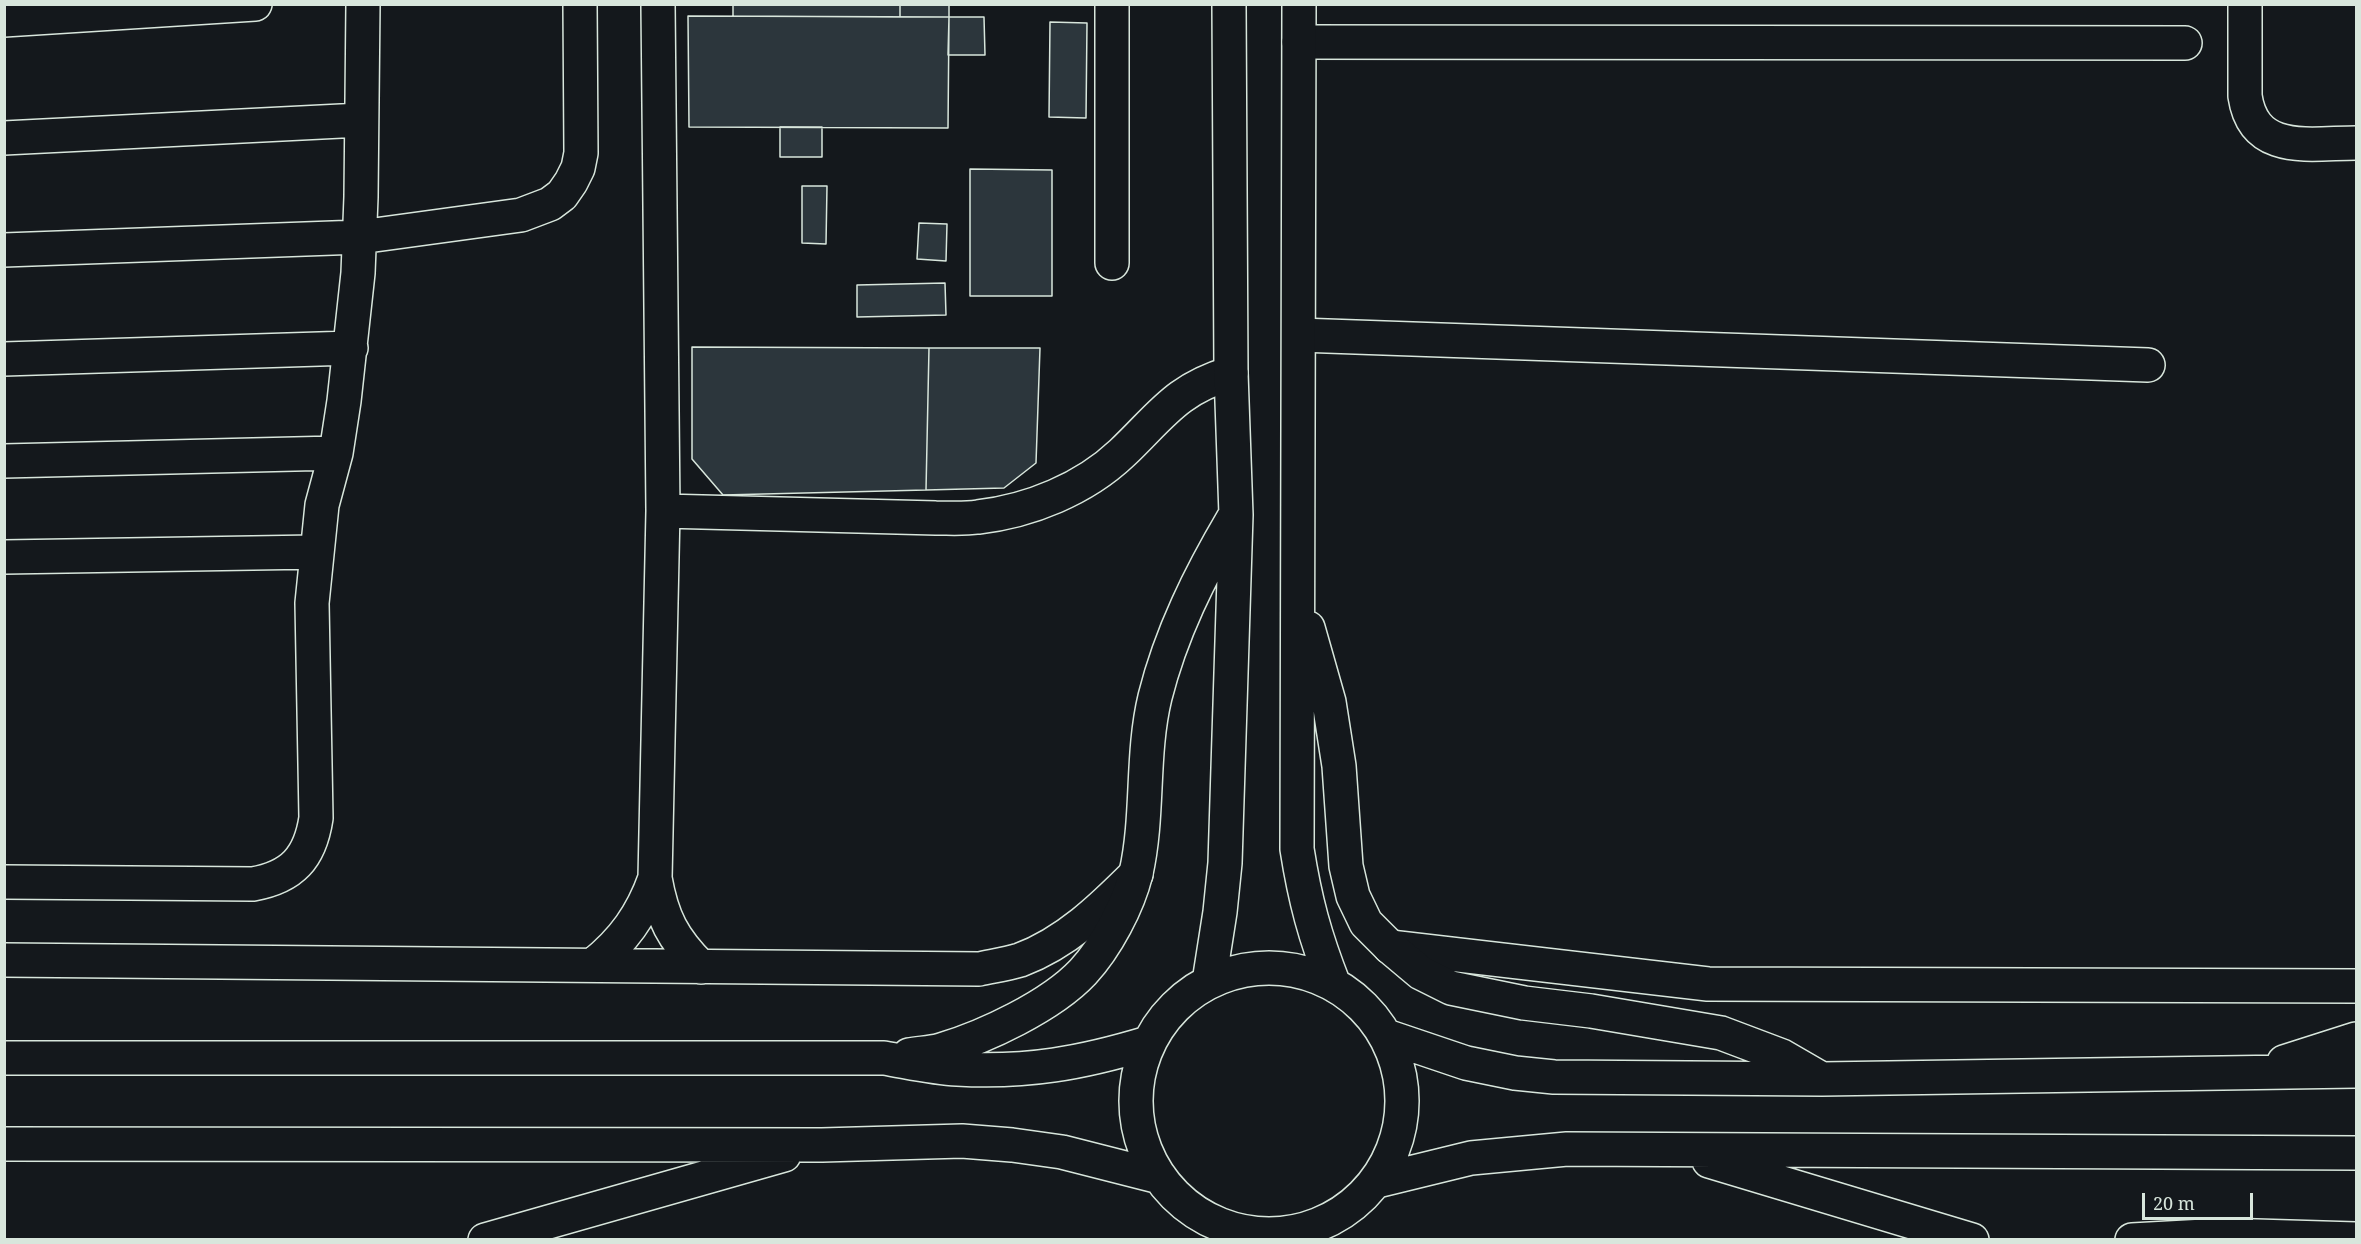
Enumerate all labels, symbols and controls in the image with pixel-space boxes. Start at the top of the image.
scale bar [2145,1181,2256,1219]
text: 20 m [2153,1191,2195,1215]

